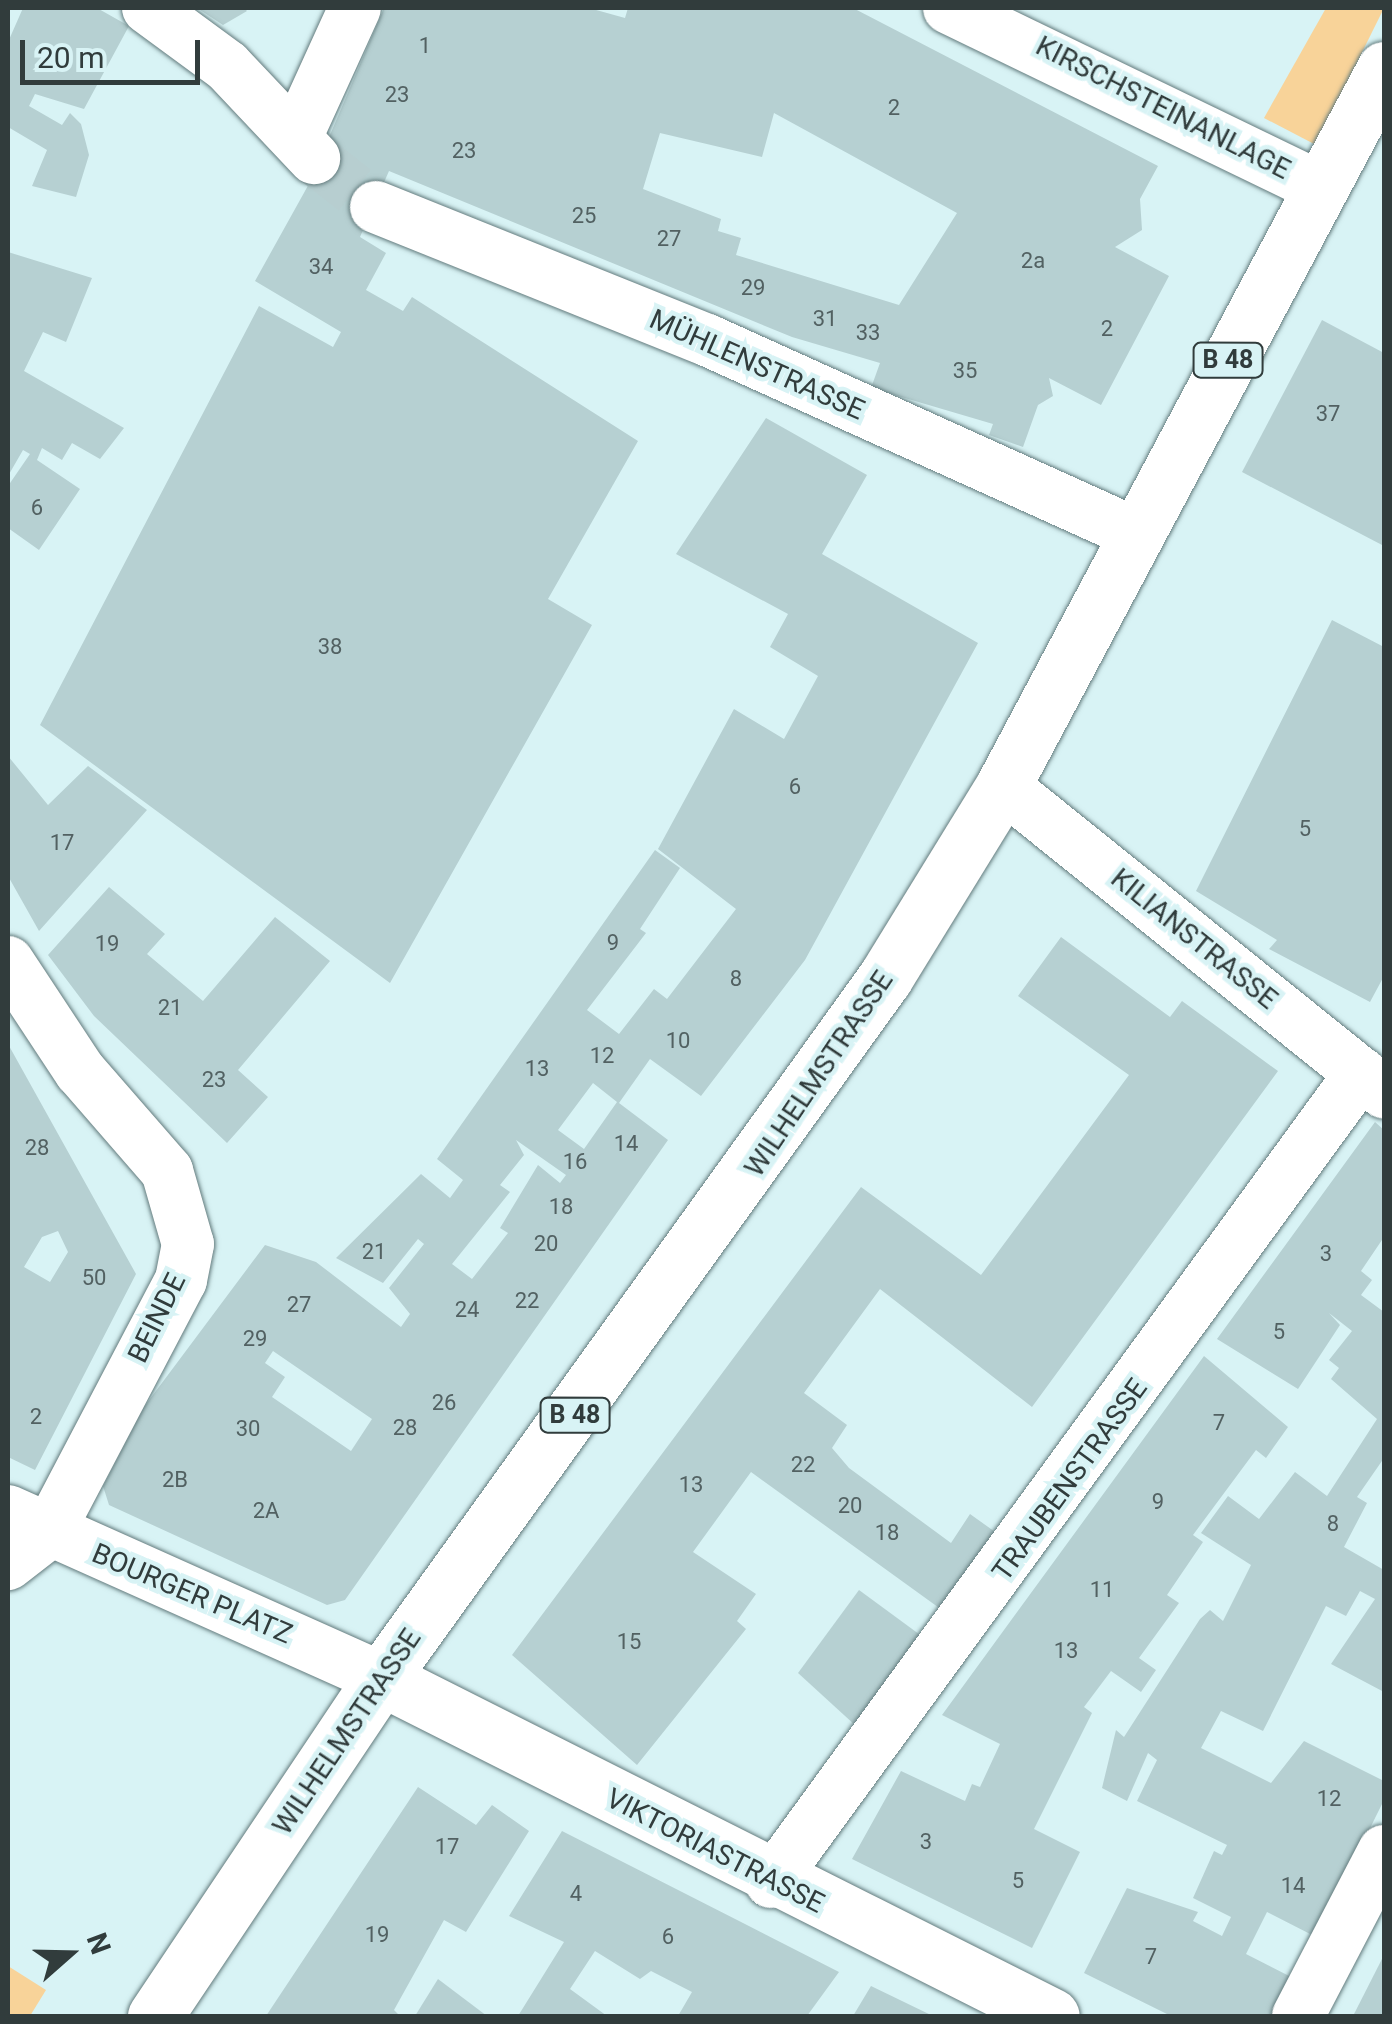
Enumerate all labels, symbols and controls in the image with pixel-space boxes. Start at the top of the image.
scale bar [25,20,205,82]
street label: KIRSCHSTEINANLAGE [1030,29,1296,187]
house number: 1 [419,33,431,59]
text: 20 m [37,40,104,75]
house number: 23 [385,82,409,108]
house number: 2 [888,95,900,121]
house number: 23 [452,138,476,164]
house number: 25 [572,203,596,229]
house number: 27 [657,226,681,252]
house number: 2a [1021,248,1045,274]
house number: 34 [309,254,333,280]
house number: 29 [741,275,765,301]
street label: MÜHLENSTRASSE [644,303,870,427]
house number: 31 [813,306,837,332]
house number: 2 [1101,316,1113,342]
house number: 33 [856,320,880,346]
road number: B 48 [1190,340,1266,380]
house number: 35 [953,358,977,384]
house number: 37 [1316,401,1340,427]
house number: 6 [31,495,43,521]
house number: 38 [318,634,342,660]
house number: 6 [789,774,801,800]
house number: 5 [1299,816,1311,842]
house number: 17 [50,830,74,856]
street label: KILIANSTRASSE [1104,862,1284,1016]
house number: 9 [607,930,619,956]
house number: 19 [95,931,119,957]
street label: WILHELMSTRASSE [738,965,900,1183]
house number: 8 [730,966,742,992]
house number: 21 [158,995,182,1021]
house number: 10 [666,1028,690,1054]
house number: 12 [590,1043,614,1069]
house number: 13 [525,1056,549,1082]
house number: 23 [202,1067,226,1093]
house number: 14 [614,1131,638,1157]
house number: 28 [25,1135,49,1161]
house number: 16 [563,1149,587,1175]
house number: 18 [549,1194,573,1220]
house number: 20 [534,1231,558,1257]
house number: 21 [362,1239,386,1265]
house number: 3 [1320,1241,1332,1267]
house number: 50 [82,1265,106,1291]
street label: BEINDE [121,1268,193,1368]
house number: 22 [515,1288,539,1314]
house number: 27 [287,1292,311,1318]
house number: 24 [455,1297,479,1323]
house number: 5 [1273,1319,1285,1345]
house number: 29 [243,1326,267,1352]
street label: TRAUBENSTRASSE [985,1372,1155,1588]
house number: 26 [432,1390,456,1416]
road number: B 48 [538,1395,612,1435]
house number: 2 [30,1404,42,1430]
house number: 7 [1213,1410,1225,1436]
house number: 28 [393,1415,417,1441]
house number: 30 [236,1416,260,1442]
house number: 22 [791,1452,815,1478]
house number: 2B [162,1467,188,1493]
house number: 13 [679,1472,703,1498]
house number: 9 [1152,1489,1164,1515]
house number: 20 [838,1493,862,1519]
house number: 2A [253,1498,279,1524]
house number: 8 [1327,1511,1339,1537]
house number: 18 [875,1520,899,1546]
street label: BOURGER PLATZ [87,1537,297,1651]
house number: 11 [1090,1577,1114,1603]
street label: WILHELMSTRASSE [266,1623,428,1841]
house number: 15 [617,1629,641,1655]
house number: 13 [1054,1638,1078,1664]
street label: VIKTORIASTRASSE [600,1782,830,1920]
house number: 12 [1317,1786,1341,1812]
house number: 3 [920,1829,932,1855]
house number: 17 [435,1834,459,1860]
house number: 5 [1012,1868,1024,1894]
house number: 14 [1281,1873,1305,1899]
house number: 4 [570,1881,582,1907]
north arrow [20,1904,120,2004]
house number: 19 [365,1922,389,1948]
house number: 6 [662,1924,674,1950]
text: N [80,1929,118,1958]
house number: 7 [1145,1944,1157,1970]

